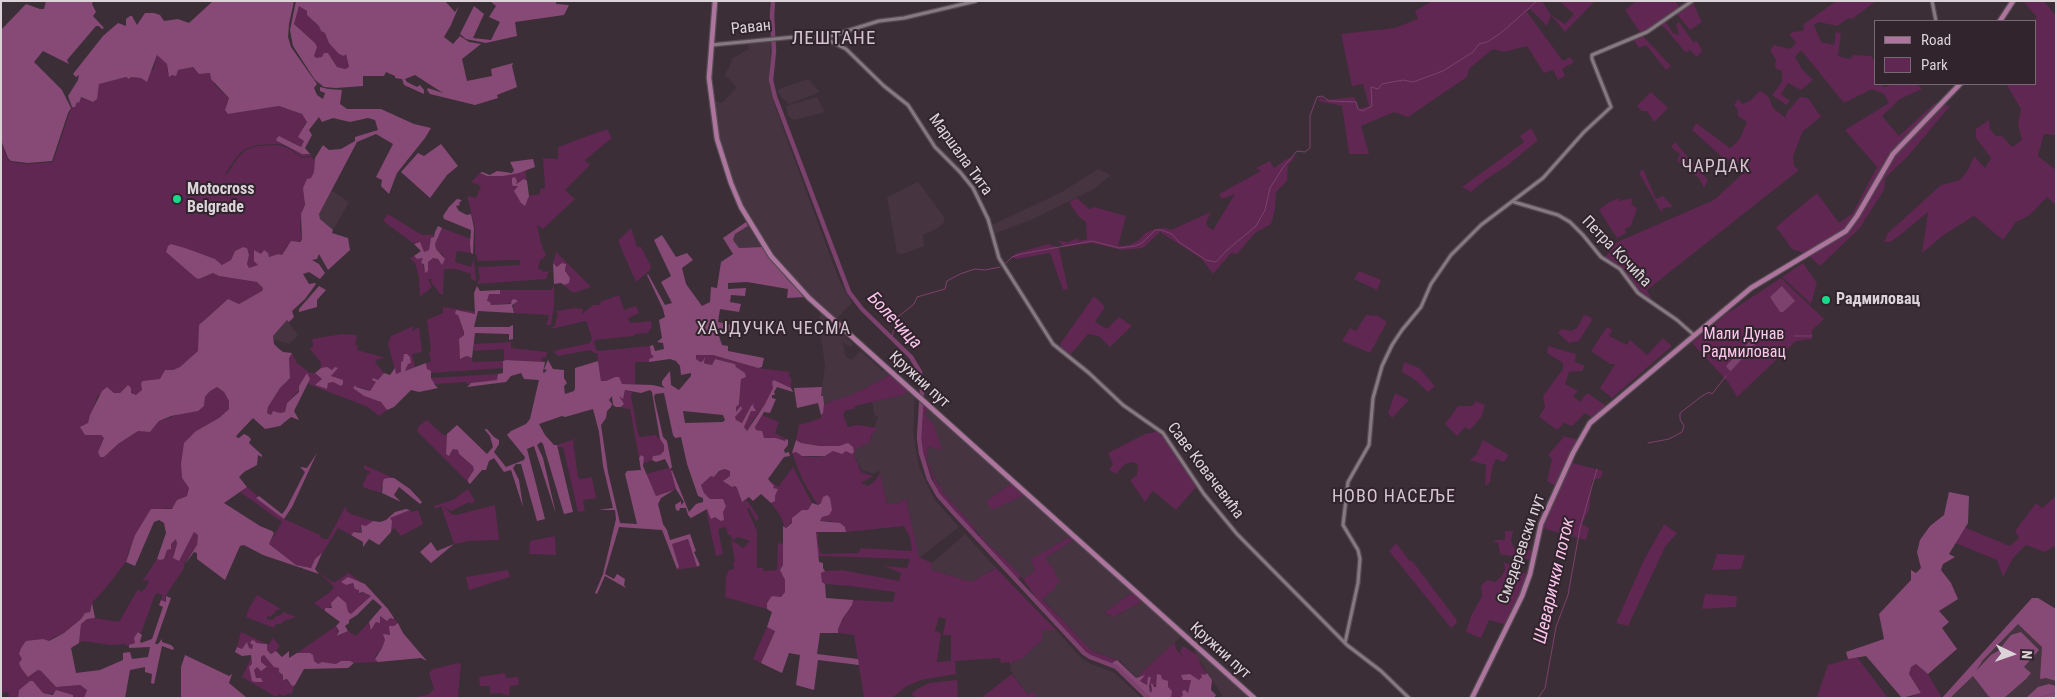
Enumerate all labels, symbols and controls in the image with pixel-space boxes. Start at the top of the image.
street label: Раван [730,16,772,40]
legend [1874,20,2037,85]
district label: ЛЕШТАНЕ [791,28,877,50]
text: Road [1921,31,1951,49]
text: Park [1921,56,1948,74]
street label: Маршала Тита [924,111,996,199]
district label: ЧАРДАК [1681,156,1751,178]
place label: Motocross Belgrade [187,180,255,218]
marker: Motocross Belgrade [171,193,183,205]
street label: Петра Кочића [1577,212,1655,292]
water label: Болечица [862,288,926,354]
place label: Радмиловац [1836,290,1920,310]
marker: Радмиловац [1820,294,1832,306]
district label: ХАЈДУЧКА ЧЕСМА [695,318,853,340]
park label: Мали Дунав Радмиловац [1702,325,1786,363]
street label: Кружни пут [885,348,953,412]
street label: Саве Ковачевића [1163,419,1247,523]
district label: НОВО НАСЕЉЕ [1331,486,1457,508]
street label: Смедеревски пут [1494,492,1550,606]
water label: Шеварички поток [1530,516,1580,646]
street label: Кружни пут [1186,619,1254,683]
north arrow [1987,629,2037,679]
text: N [2019,650,2035,659]

